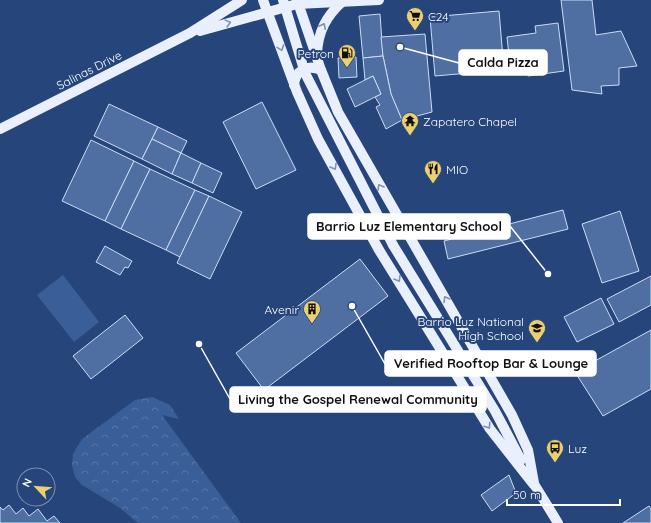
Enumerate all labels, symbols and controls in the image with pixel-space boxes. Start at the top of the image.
supermarket icon: C24 [405,6,425,31]
place label: C24 [428,9,449,24]
one-way arrow [224,19,231,28]
one-way arrow [318,23,326,31]
fuel station icon: Petron [337,43,357,68]
one-way arrow [276,45,284,52]
place label: Petron [298,46,334,61]
street label: Salinas Drive [54,47,124,93]
callout: Calda Pizza [459,50,547,75]
text: Calda Pizza [467,54,539,70]
temple icon: Zapatero Chapel [400,111,420,136]
place label: Zapatero Chapel [423,114,517,129]
restaurant icon: MIO [423,159,443,184]
one-way arrow [329,162,336,170]
place label: MIO [446,162,468,177]
one-way arrow [378,184,385,191]
callout: Barrio Luz Elementary School [308,214,510,239]
text: Barrio Luz Elementary School [316,218,502,234]
one-way arrow [393,275,401,282]
one-way arrow [443,296,451,303]
building icon: Avenir [302,299,322,324]
place label: Avenir [264,302,299,317]
place label: Barrio Luz National High School [417,314,524,343]
school or university icon: Barrio Luz National High School [527,318,547,343]
callout: Verified Rooftop Bar & Lounge [385,351,596,376]
text: Verified Rooftop Bar & Lounge [394,355,589,371]
callout: Living the Gospel Renewal Community [230,387,486,412]
text: Living the Gospel Renewal Community [238,391,478,407]
one-way arrow [483,422,491,429]
bus stop icon: Luz [545,438,565,463]
place label: Luz [568,441,587,456]
north arrow [16,467,56,507]
text: N [19,476,35,489]
scale bar [507,481,620,507]
text: 50 m [513,487,541,502]

